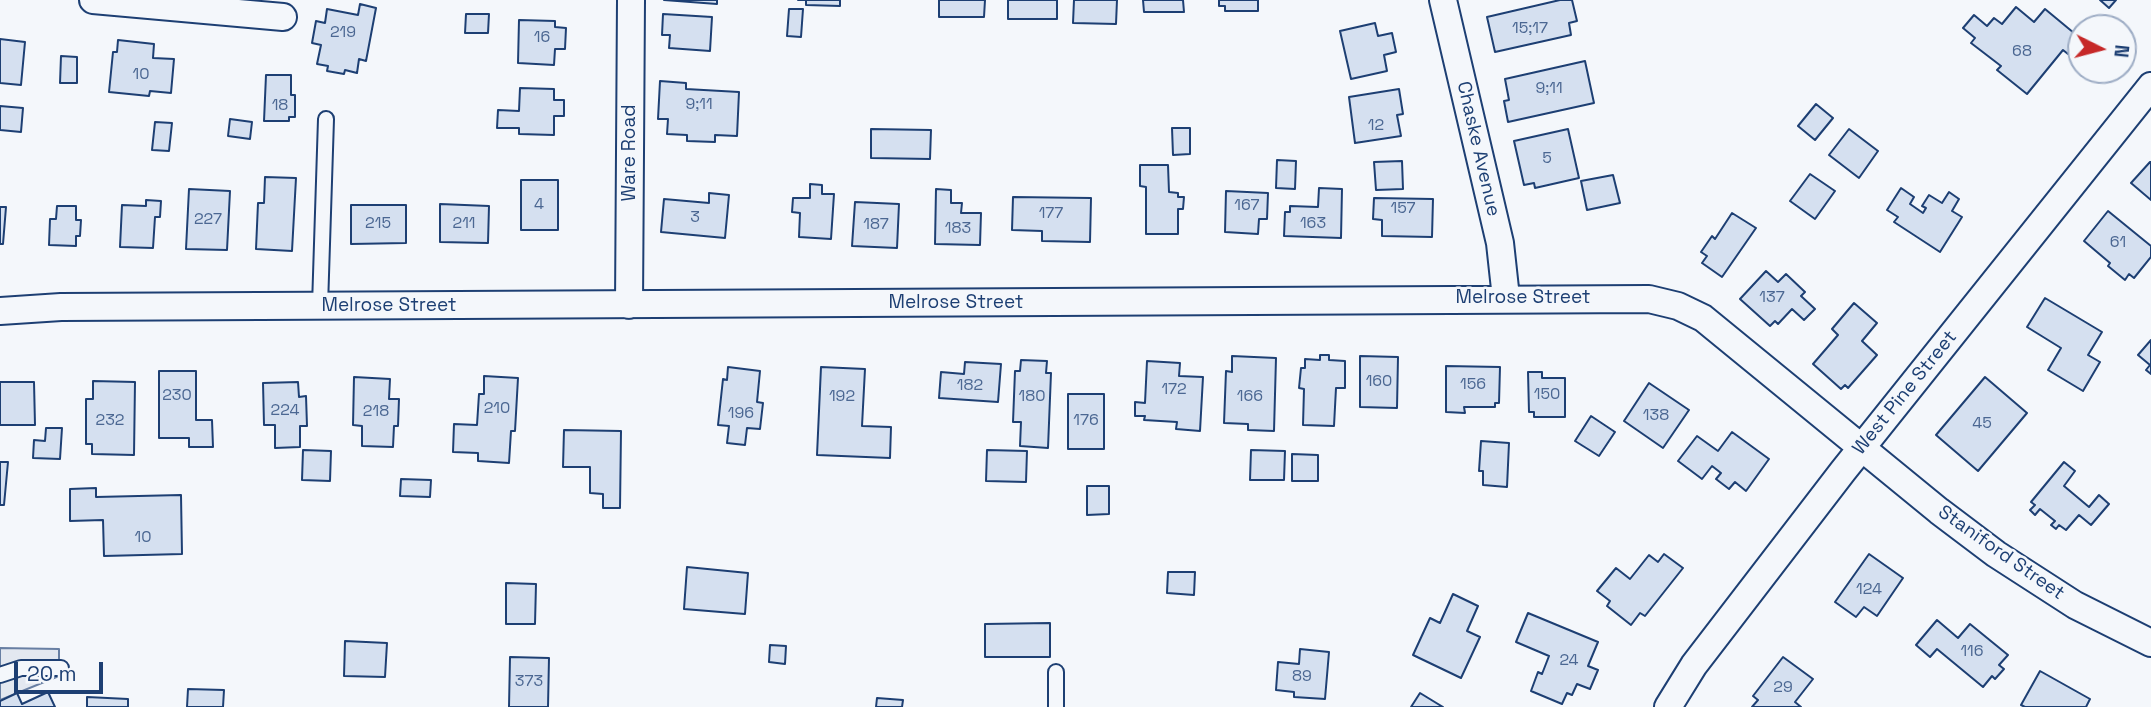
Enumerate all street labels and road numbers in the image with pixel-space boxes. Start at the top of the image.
street label: Chaske Avenue [1451,79,1505,219]
street label: Ware Road [619,105,641,201]
street label: Melrose Street [1455,287,1591,309]
street label: Melrose Street [888,292,1024,314]
street label: Melrose Street [321,295,457,317]
street label: West Pine Street [1848,326,1962,460]
street label: Staniford Street [1933,501,2069,605]

